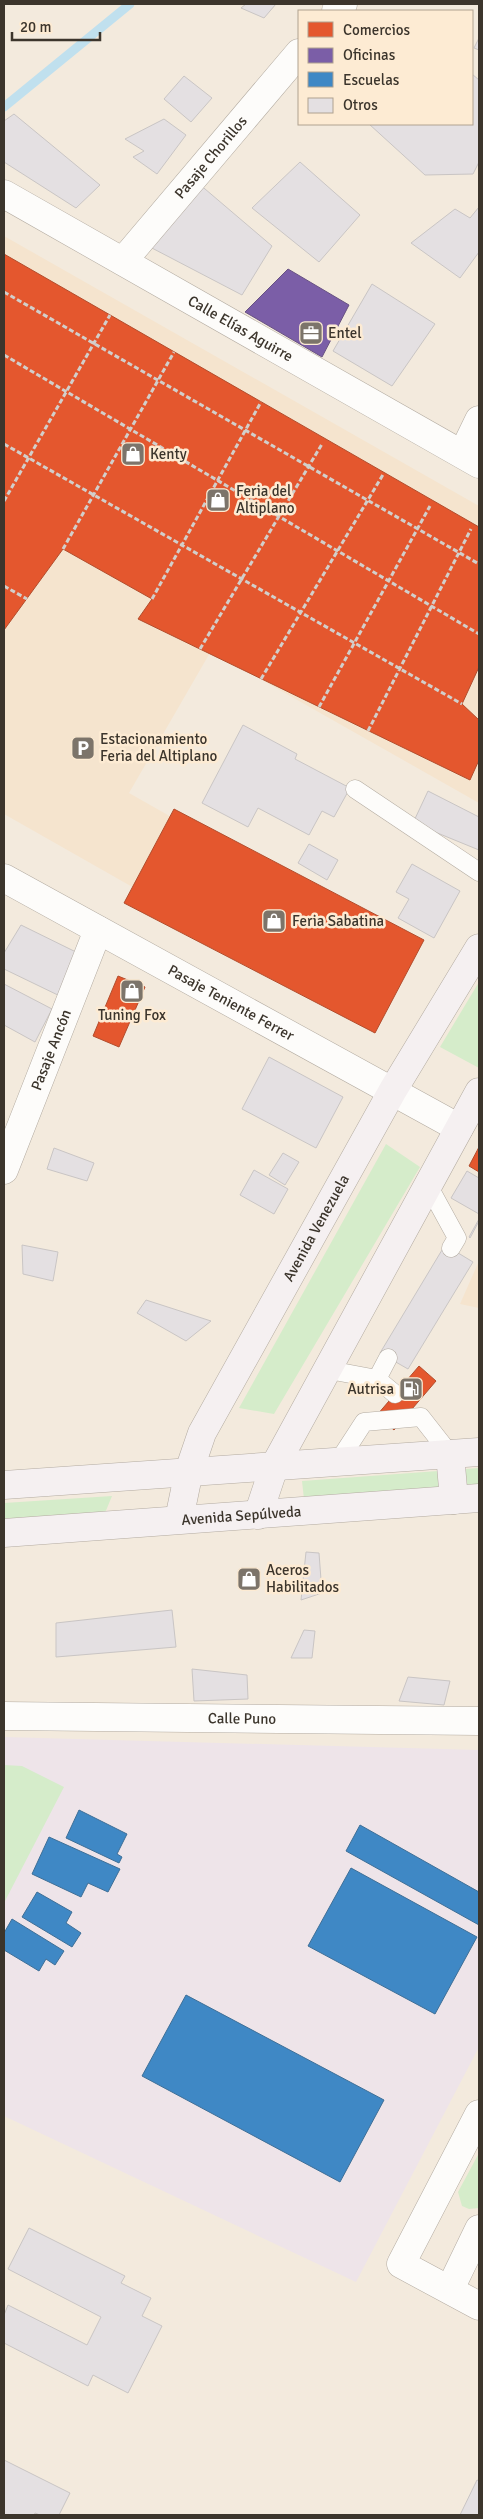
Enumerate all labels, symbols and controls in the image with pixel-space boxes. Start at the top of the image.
scale bar [12,10,100,42]
legend [298,10,473,125]
text: 20 m [20,18,51,36]
text: Comercios [343,21,411,39]
text: Oficinas [343,46,396,64]
text: Escuelas [343,71,400,89]
text: Otros [343,96,378,114]
street label: Pasaje Chorillos [171,112,251,202]
street label: Calle Elías Aguirre [185,291,296,365]
office icon: Entel [298,320,324,346]
place label: Entel [328,324,362,342]
shop icon: Kenty [120,441,146,467]
place label: Kenty [150,445,187,463]
place label: Feria del Altiplano [236,482,295,517]
shop icon: Feria del Altiplano [205,487,231,513]
place label: Estacionamiento Feria del Altiplano [100,730,218,765]
parking icon: Estacionamiento Feria del Altiplano [70,735,96,761]
shop icon: Feria Sabatina [261,908,287,934]
place label: Feria Sabatina [292,912,384,930]
street label: Pasaje Teniente Ferrer [165,961,298,1045]
shop icon: Tuning Fox [119,978,145,1004]
place label: Tuning Fox [98,1006,166,1024]
street label: Pasaje Ancón [27,1007,75,1093]
street label: Avenida Venezuela [279,1171,353,1285]
fuel station icon: Autrisa [398,1376,424,1402]
place label: Autrisa [348,1380,394,1398]
street label: Avenida Sepúlveda [181,1502,302,1529]
place label: Aceros Habilitados [266,1561,340,1596]
shop icon: Aceros Habilitados [236,1566,262,1592]
street label: Calle Puno [208,1709,276,1728]

